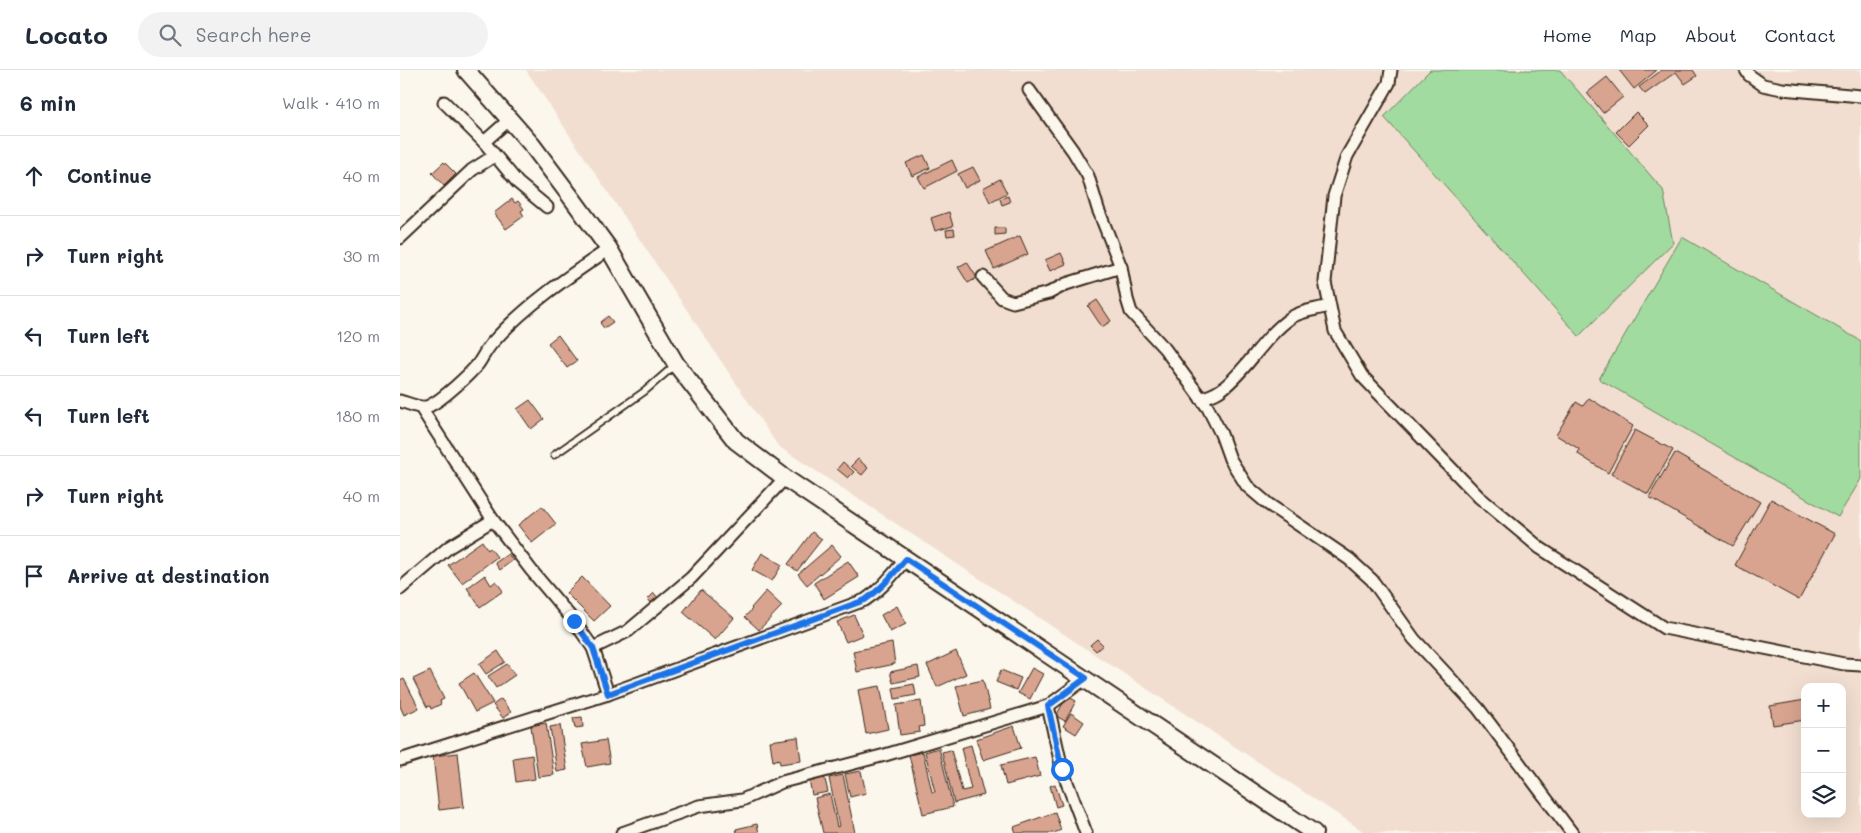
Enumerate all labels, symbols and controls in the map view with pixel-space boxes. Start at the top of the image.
search box [138,12,488,57]
text: Locato [25,19,108,50]
icon: search [156,21,184,49]
text: Search here [196,22,311,47]
text: Home [1543,23,1592,47]
text: Map [1620,23,1656,47]
text: About [1684,23,1737,47]
text: Contact [1765,23,1836,47]
text: 6 min [20,89,76,116]
text: Walk · 410 m [282,92,380,113]
icon: ahead [20,162,48,190]
text: Continue [67,163,152,188]
text: 40 m [343,165,380,186]
icon: right [20,242,48,270]
text: Turn right [67,243,164,268]
text: 30 m [343,245,380,266]
icon: left [20,322,48,350]
text: Turn left [67,323,150,348]
text: 120 m [336,325,380,346]
icon: left [20,402,48,430]
text: Turn left [67,403,150,428]
text: 180 m [335,405,380,426]
icon: right [20,482,48,510]
text: Turn right [67,483,164,508]
text: 40 m [343,485,380,506]
icon: arrive [20,562,48,590]
text: Arrive at destination [67,563,270,588]
route end [563,610,586,633]
map controls [1801,683,1846,818]
button: + [1801,683,1846,728]
button: − [1801,728,1846,773]
route start [1051,758,1074,781]
button: layers [1801,773,1846,818]

